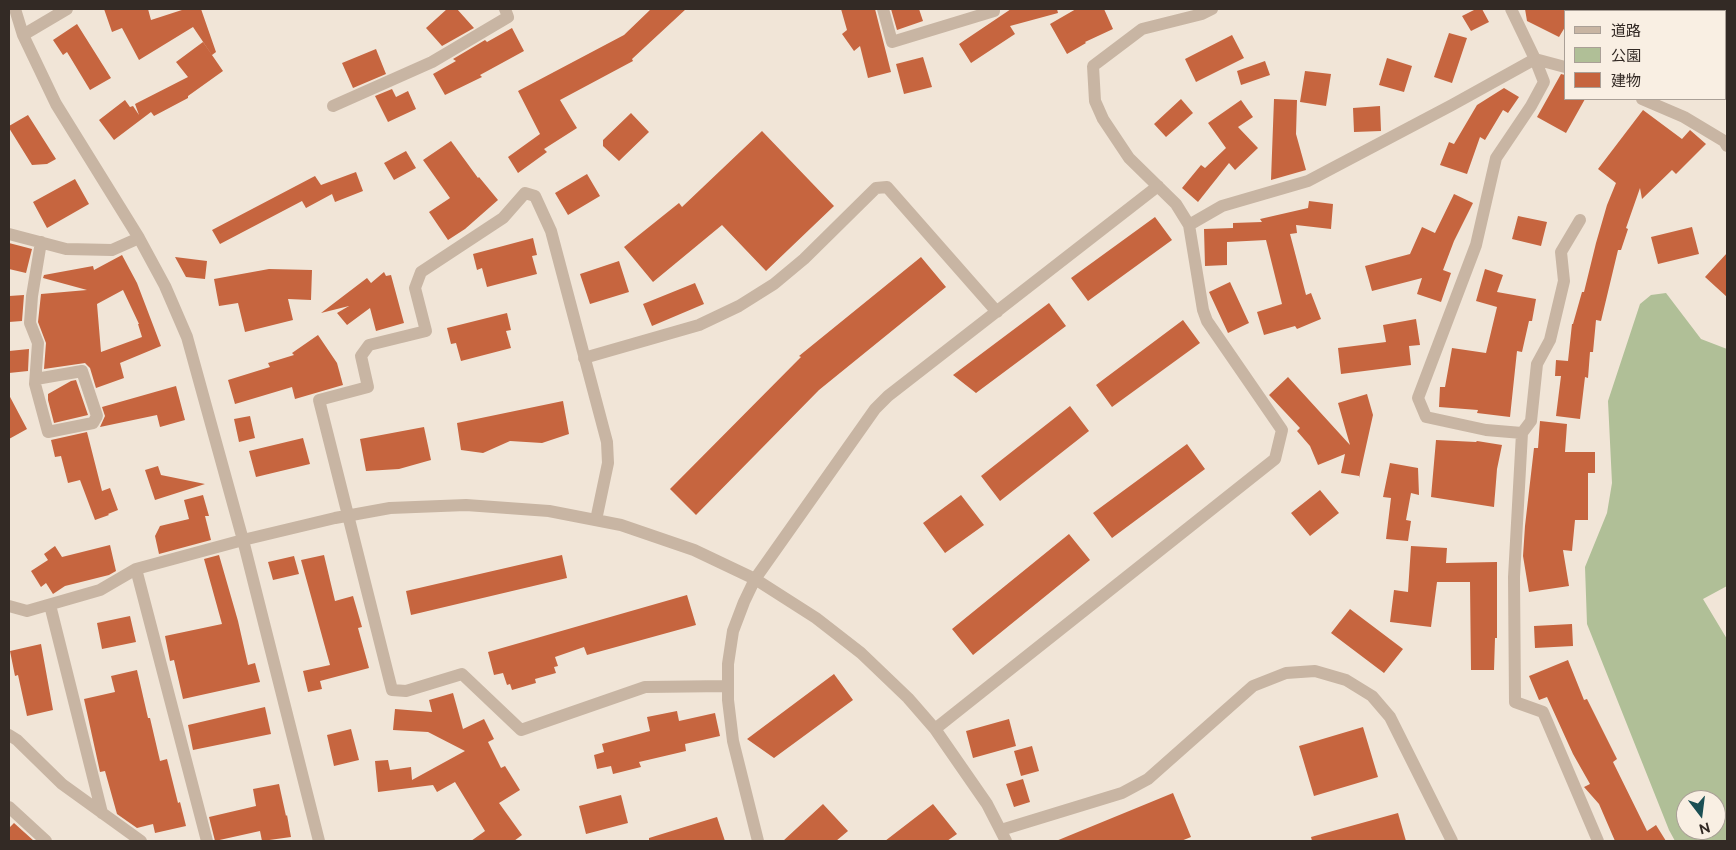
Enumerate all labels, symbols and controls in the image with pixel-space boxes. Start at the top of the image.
legend [1564,10,1726,100]
text: 道路 [1611,22,1641,40]
text: 公園 [1611,47,1641,65]
text: 建物 [1611,72,1641,90]
north arrow [1676,790,1726,840]
text: N [1697,819,1712,838]

